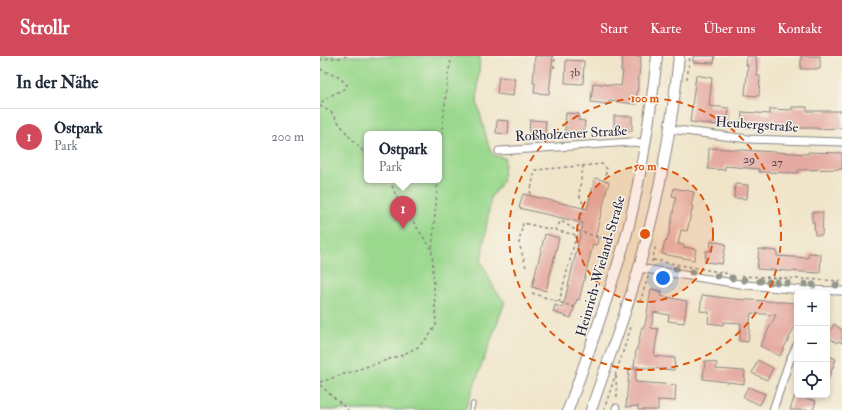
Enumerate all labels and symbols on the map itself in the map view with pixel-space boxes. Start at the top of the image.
house number: 3b [570,65,580,80]
text: 100 m [631,91,660,106]
street label: Heubergstraße [715,113,799,136]
street label: Roßholzener Straße [515,122,628,145]
house number: 29 [743,152,755,167]
house number: 27 [771,155,783,170]
text: 50 m [633,159,657,174]
street label: Heinrich-Wieland-Straße [572,194,629,339]
pin: 1 [390,196,416,229]
centre of rings [638,227,652,241]
your location [653,268,673,288]

